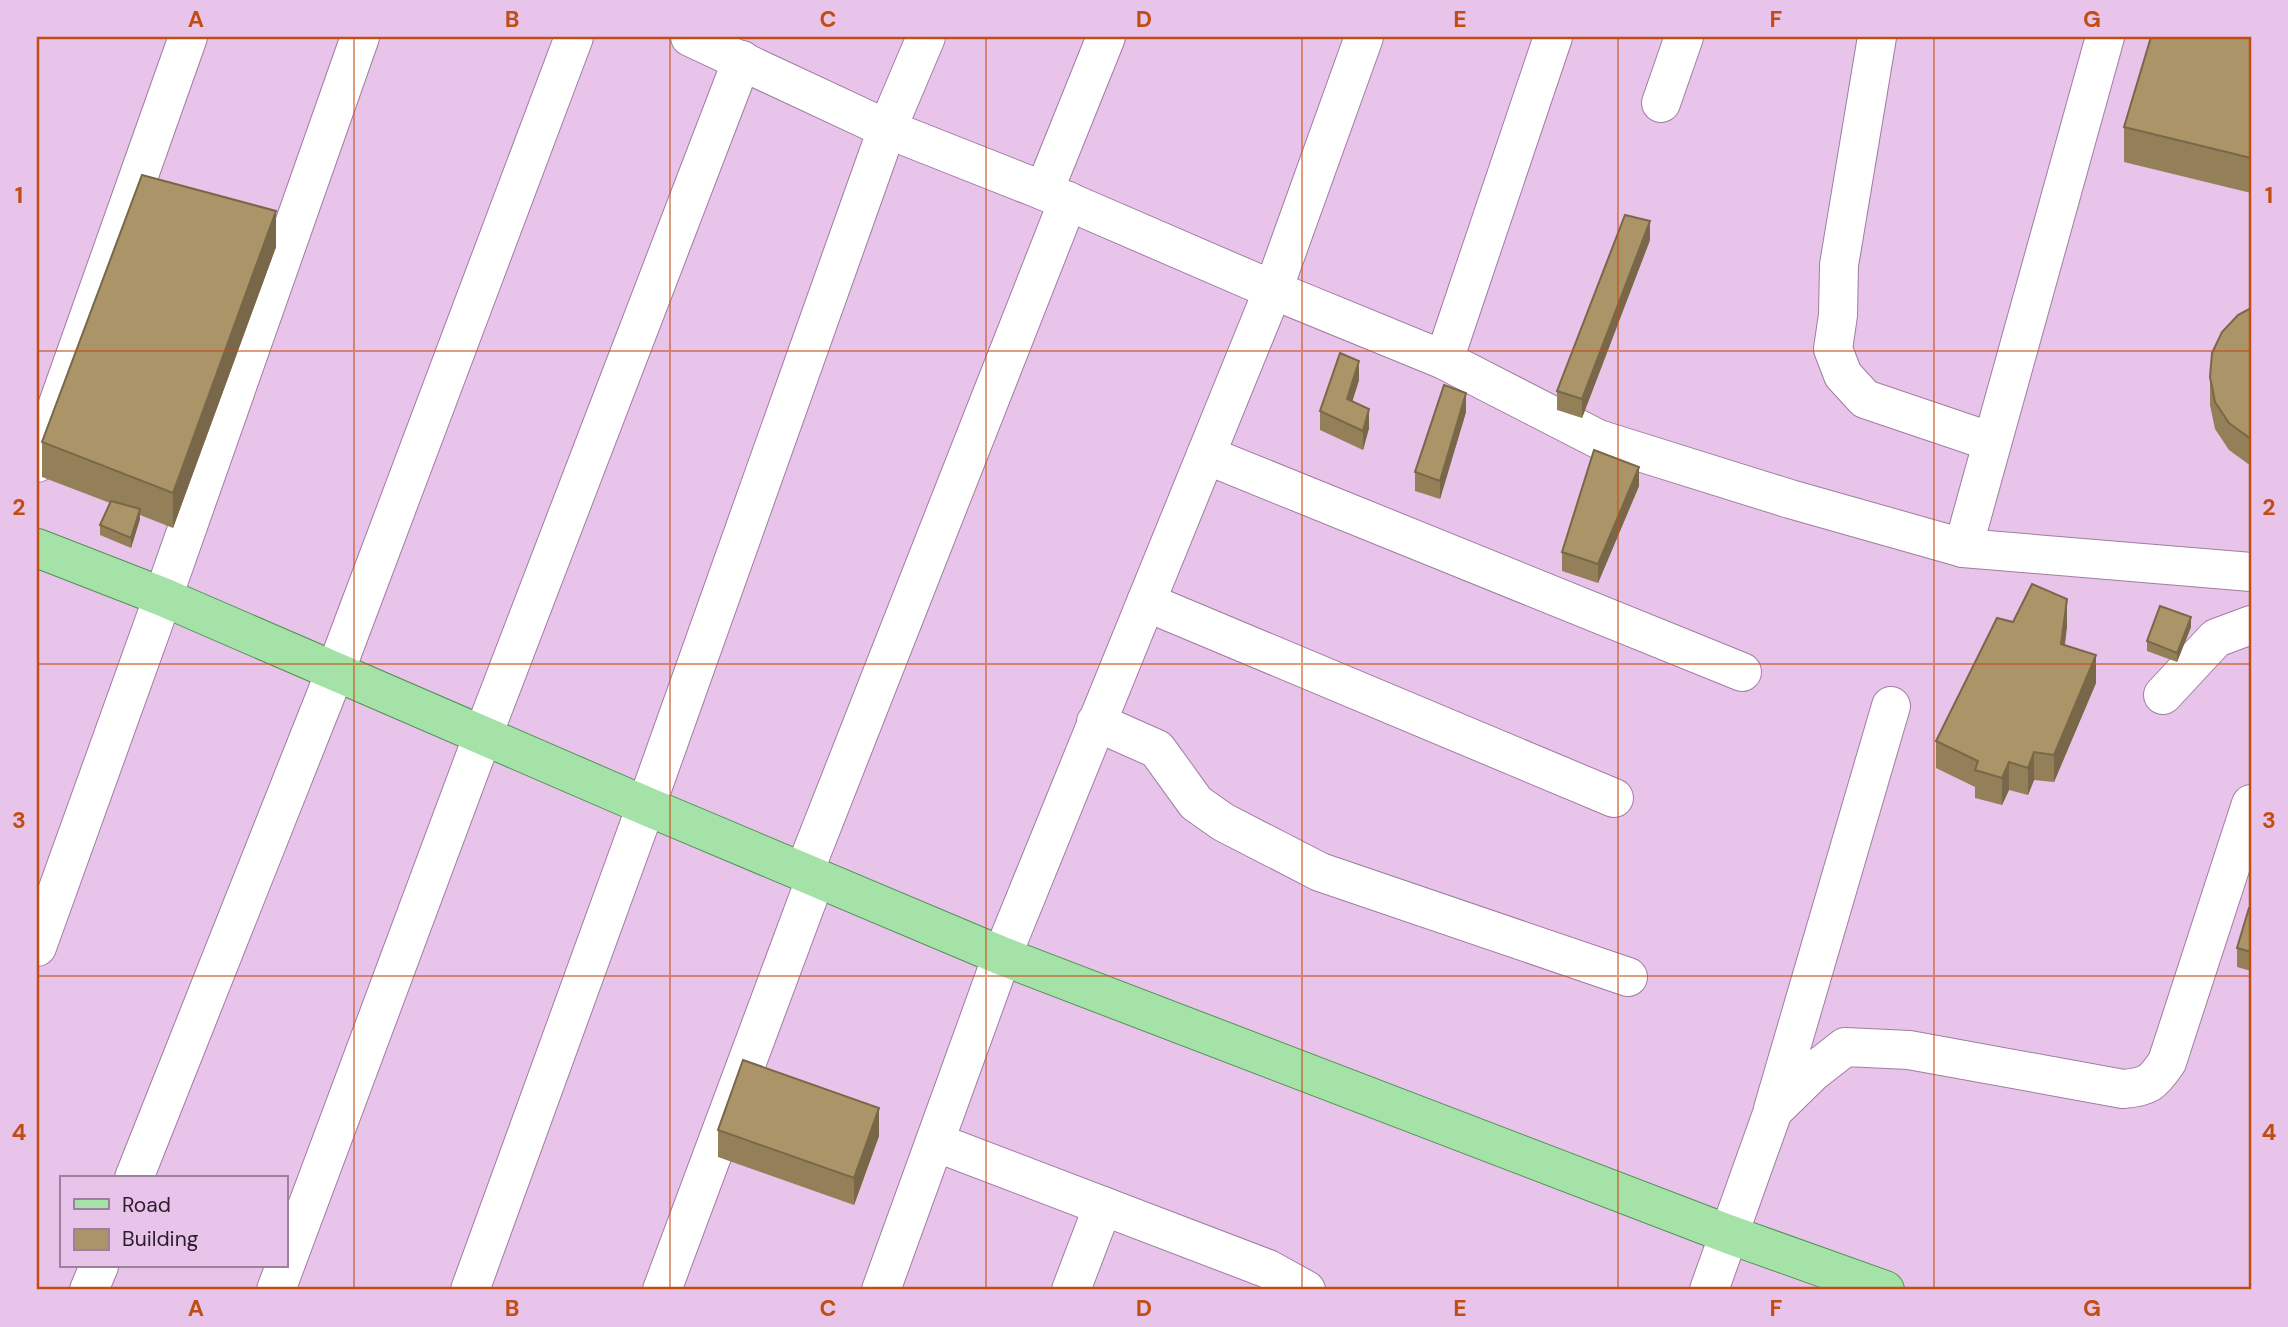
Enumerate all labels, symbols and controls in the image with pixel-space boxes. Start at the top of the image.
text: A [188,4,204,34]
text: B [505,4,519,34]
text: C [820,4,836,34]
text: D [1136,4,1152,34]
text: E [1453,4,1467,34]
text: F [1770,4,1783,34]
text: G [2083,4,2101,34]
text: 1 [15,180,23,210]
text: 1 [2265,180,2273,210]
text: 2 [12,492,26,522]
text: 2 [2262,492,2276,522]
text: 3 [12,805,26,835]
text: 3 [2262,805,2276,835]
text: 4 [12,1117,27,1147]
text: 4 [2262,1117,2277,1147]
legend [60,1176,287,1268]
text: Road [122,1191,171,1219]
text: Building [122,1225,199,1253]
text: A [188,1293,204,1323]
text: B [505,1293,519,1323]
text: C [820,1293,836,1323]
text: D [1136,1293,1152,1323]
text: E [1453,1293,1467,1323]
text: F [1770,1293,1783,1323]
text: G [2083,1293,2101,1323]

